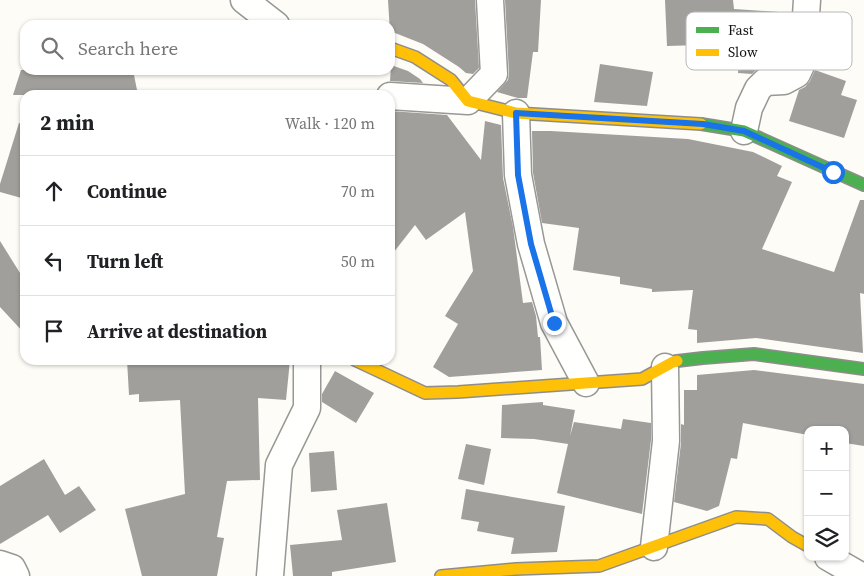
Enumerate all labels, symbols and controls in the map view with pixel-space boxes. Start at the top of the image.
legend [686,12,852,70]
search box [20,20,395,75]
text: Fast [728,20,754,40]
icon: search [38,34,66,62]
text: Search here [78,35,178,61]
text: Slow [728,42,758,62]
text: 2 min [40,108,95,137]
text: Walk · 120 m [285,112,375,134]
route start [822,161,845,184]
icon: ahead [40,177,68,205]
text: Continue [87,178,167,204]
text: 70 m [341,180,375,202]
icon: left [40,247,68,275]
text: Turn left [87,248,163,274]
text: 50 m [341,250,375,272]
route end [543,312,566,335]
icon: arrive [40,317,68,345]
text: Arrive at destination [87,318,267,344]
map controls [804,426,849,561]
button: + [804,426,849,471]
button: − [804,471,849,516]
button: layers [804,516,849,561]

